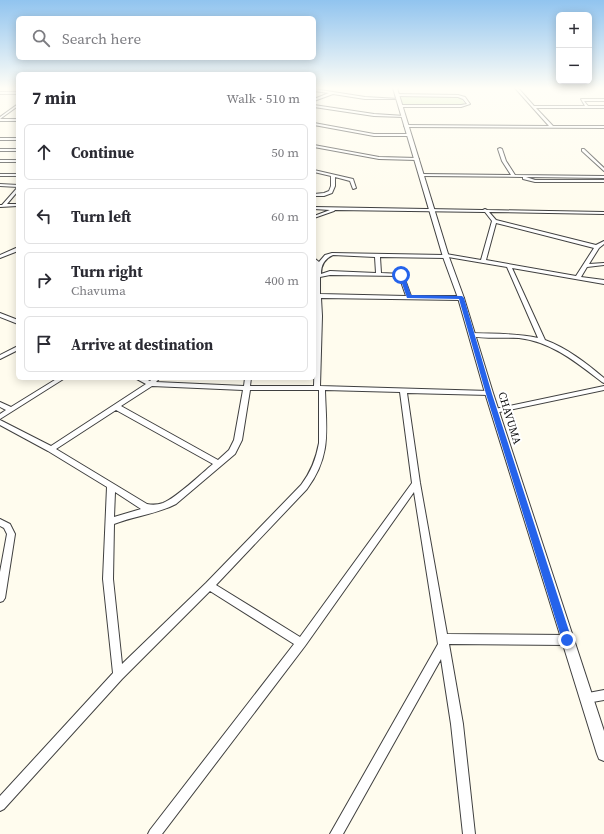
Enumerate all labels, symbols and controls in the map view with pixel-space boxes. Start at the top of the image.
map controls [556,12,592,84]
button: + [556,12,592,48]
search box [16,16,316,60]
icon: search [30,27,52,49]
text: Search here [62,28,141,49]
button: − [556,48,592,84]
text: 7 min [32,86,76,110]
text: Walk · 510 m [227,90,300,107]
icon: ahead [33,141,55,163]
text: Continue [71,142,134,163]
text: 50 m [271,144,299,161]
icon: left [33,205,55,227]
text: Turn left [71,206,131,227]
text: 60 m [271,208,299,225]
text: Turn right [71,261,143,282]
route start [392,266,410,284]
icon: right [33,269,55,291]
text: 400 m [265,272,299,289]
text: Chavuma [71,282,126,299]
icon: arrive [33,333,55,355]
text: Arrive at destination [71,334,213,355]
street label: CHAVUMA [494,390,525,447]
route end [558,631,576,649]

